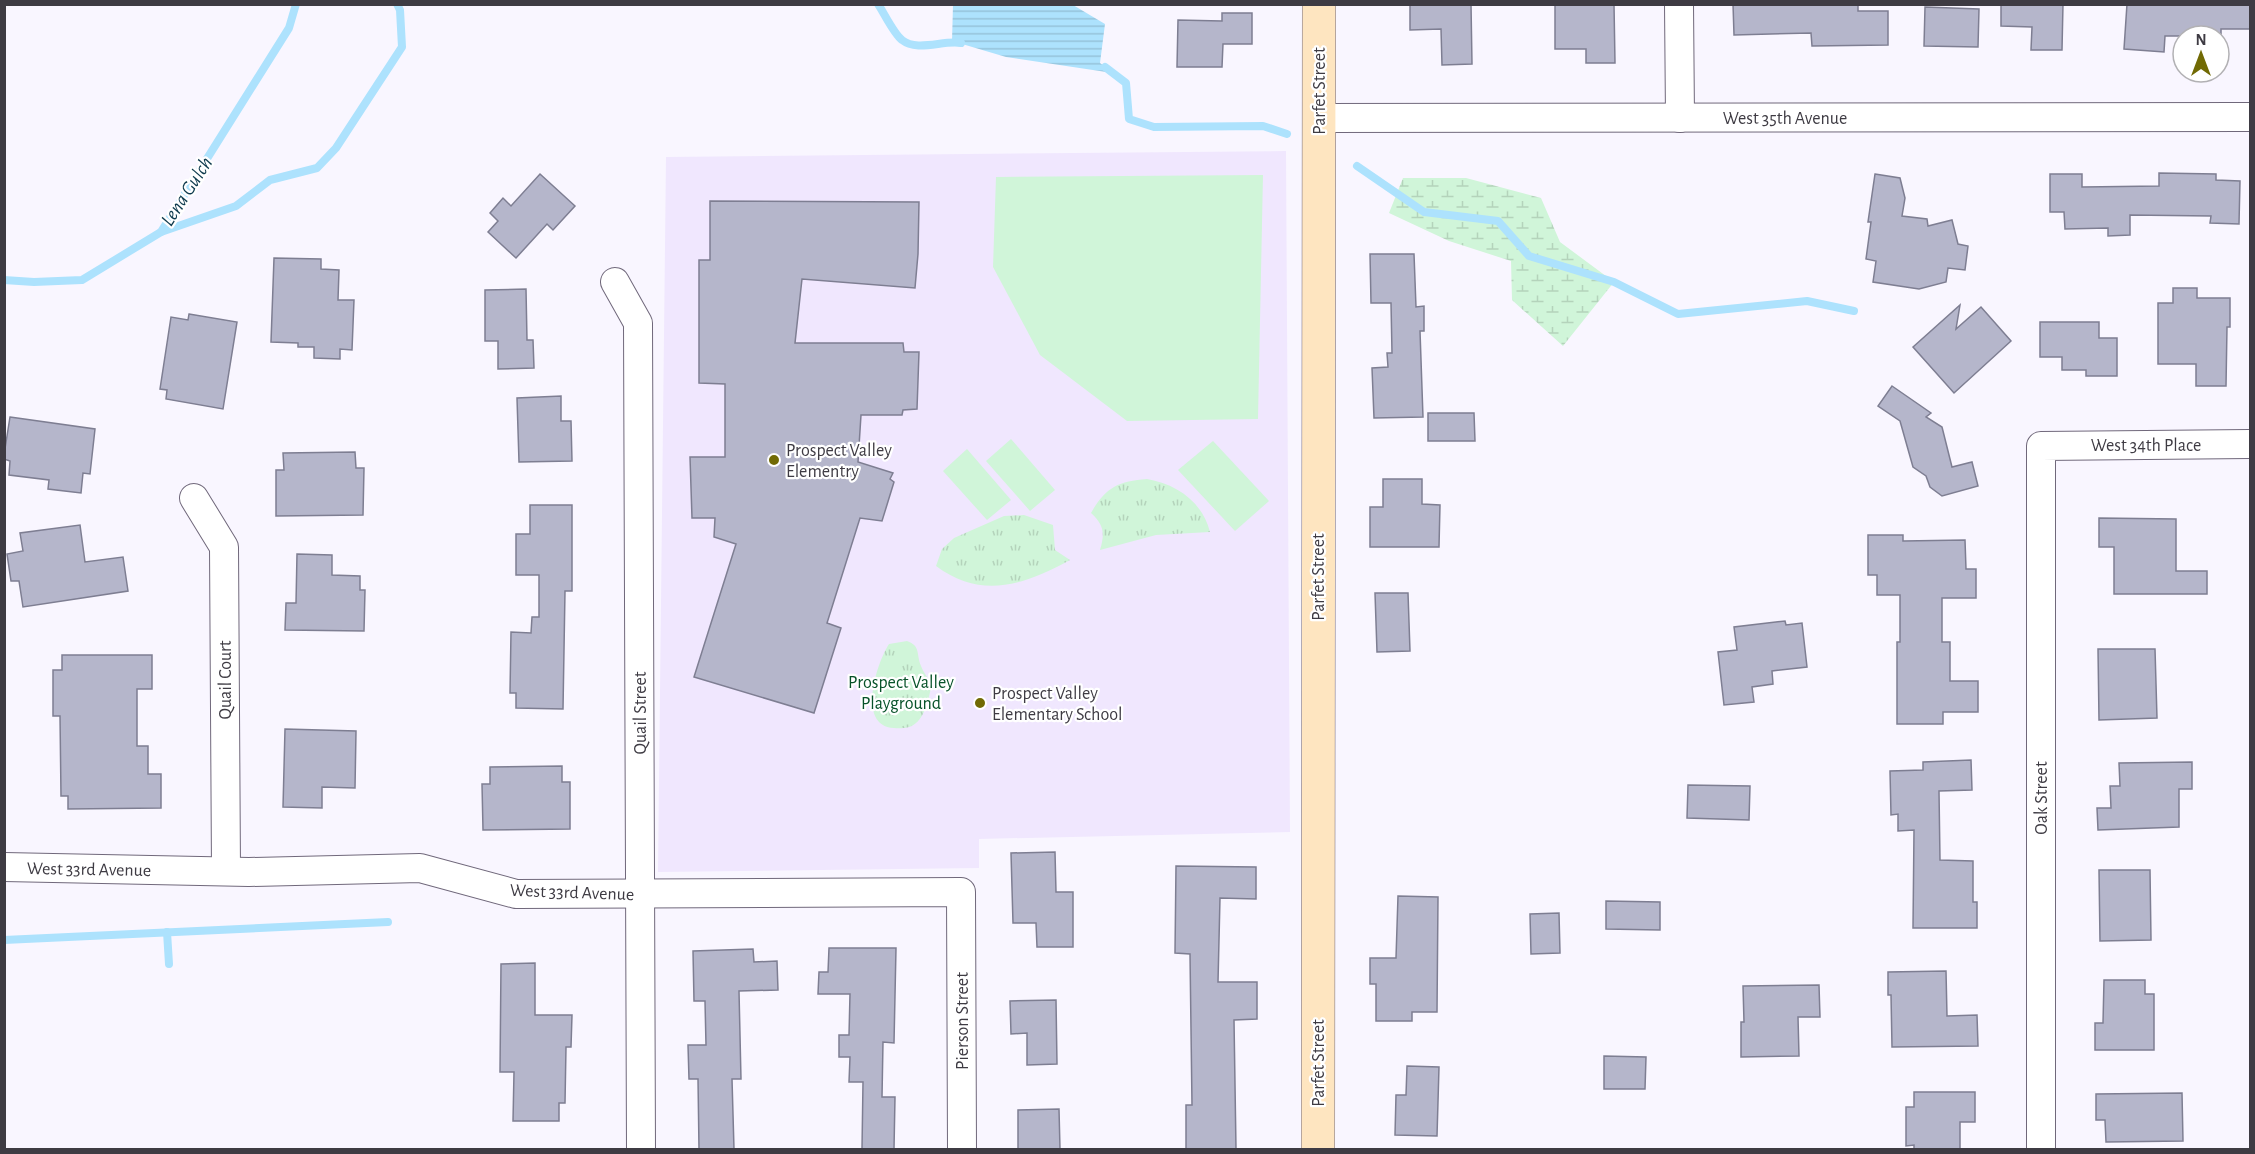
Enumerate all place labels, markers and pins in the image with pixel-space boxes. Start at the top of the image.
place label: Prospect Valley Elementry [786,442,892,481]
marker: Prospect Valley Elementry [767,453,781,467]
place label: Prospect Valley Elementary School [992,685,1123,724]
marker: Prospect Valley Elementary School [973,696,987,710]

